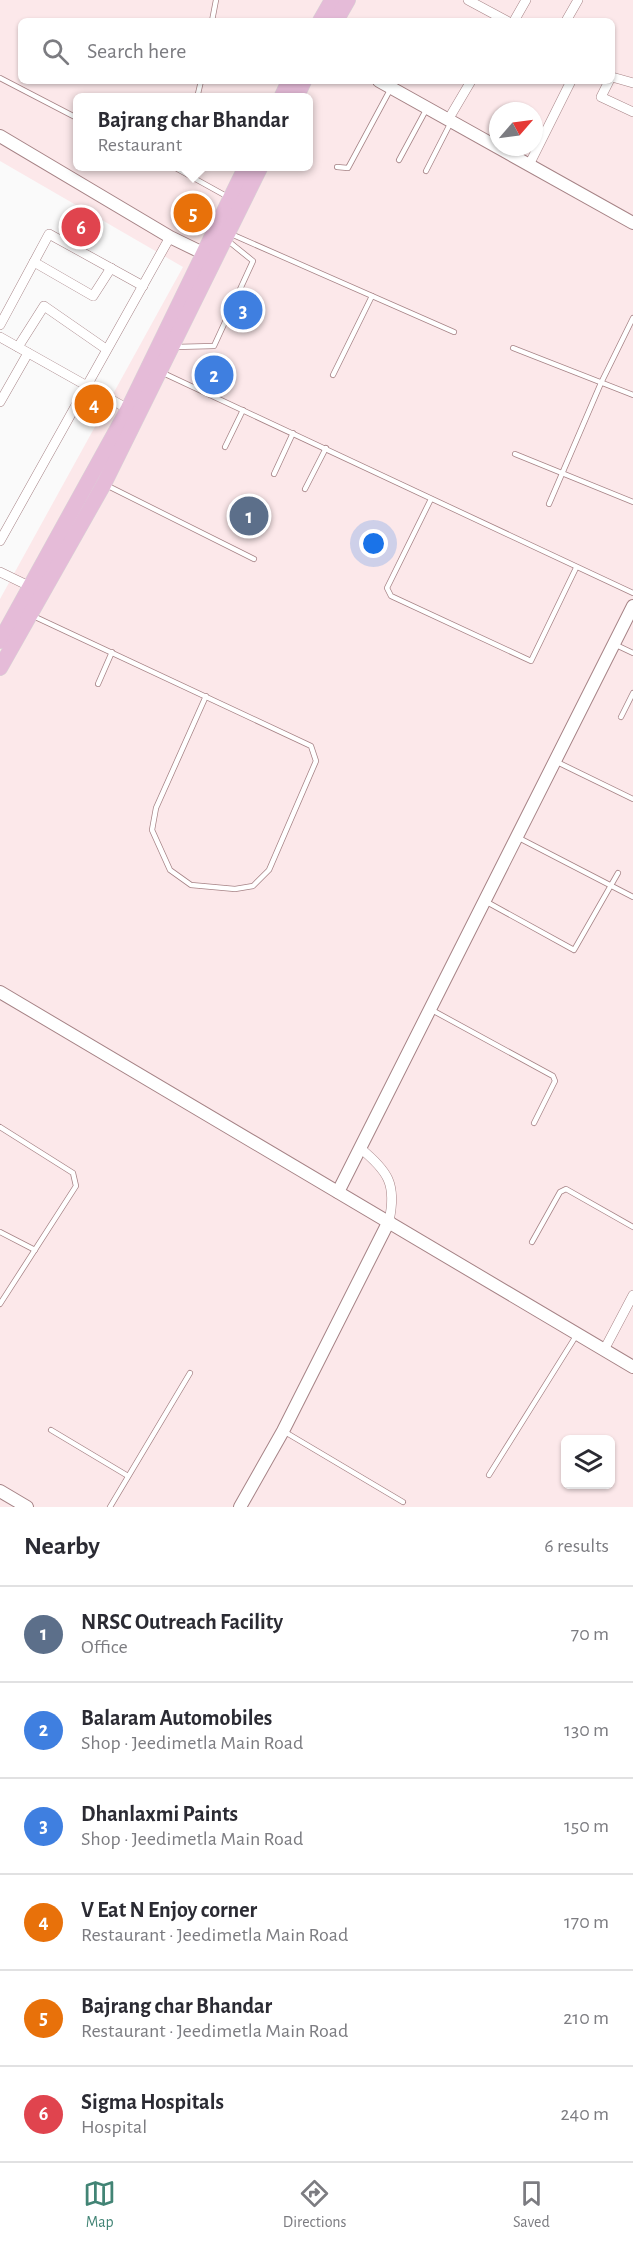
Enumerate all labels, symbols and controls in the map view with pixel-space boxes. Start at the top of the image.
search box [18,18,615,84]
icon: search [39,35,72,68]
text: Search here [87,40,186,62]
popup [73,93,313,171]
north arrow [489,102,543,156]
text: Bajrang char Bhandar [97,109,289,131]
text: Restaurant [97,135,182,155]
pin: 5 [174,190,212,236]
pin: 6 [62,204,100,250]
pin: 3 [224,288,262,332]
pin: 2 [194,352,234,398]
pin: 4 [74,382,113,426]
pin: 1 [230,494,268,538]
your location [359,529,388,558]
map controls [561,1435,615,1489]
button: layers [561,1435,615,1489]
text: Nearby [24,1533,100,1559]
text: 6 results [544,1536,609,1556]
text: NRSC Outreach Facility [81,1611,283,1633]
text: 1 [40,1624,47,1644]
text: 70 m [571,1624,609,1644]
text: Office [81,1637,128,1657]
text: Balaram Automobiles [81,1707,272,1729]
text: 2 [39,1720,48,1740]
text: 130 m [564,1720,609,1740]
text: Shop · Jeedimetla Main Road [81,1733,303,1753]
text: Dhanlaxmi Paints [81,1803,238,1825]
text: 3 [39,1816,48,1836]
text: 150 m [564,1816,609,1836]
text: Shop · Jeedimetla Main Road [81,1829,303,1849]
text: V Eat N Enjoy corner [81,1899,257,1921]
text: 4 [38,1912,49,1932]
text: 170 m [564,1912,609,1932]
text: Restaurant · Jeedimetla Main Road [81,1925,348,1945]
text: Bajrang char Bhandar [81,1995,272,2017]
text: 5 [39,2008,48,2028]
text: 210 m [563,2008,609,2028]
text: Restaurant · Jeedimetla Main Road [81,2021,348,2041]
text: Sigma Hospitals [81,2091,224,2113]
text: 6 [39,2104,48,2124]
text: 240 m [560,2104,609,2124]
text: Hospital [81,2117,147,2137]
tab: Map [83,2177,116,2232]
tab: Directions [283,2177,347,2232]
tab: Saved [513,2177,550,2232]

